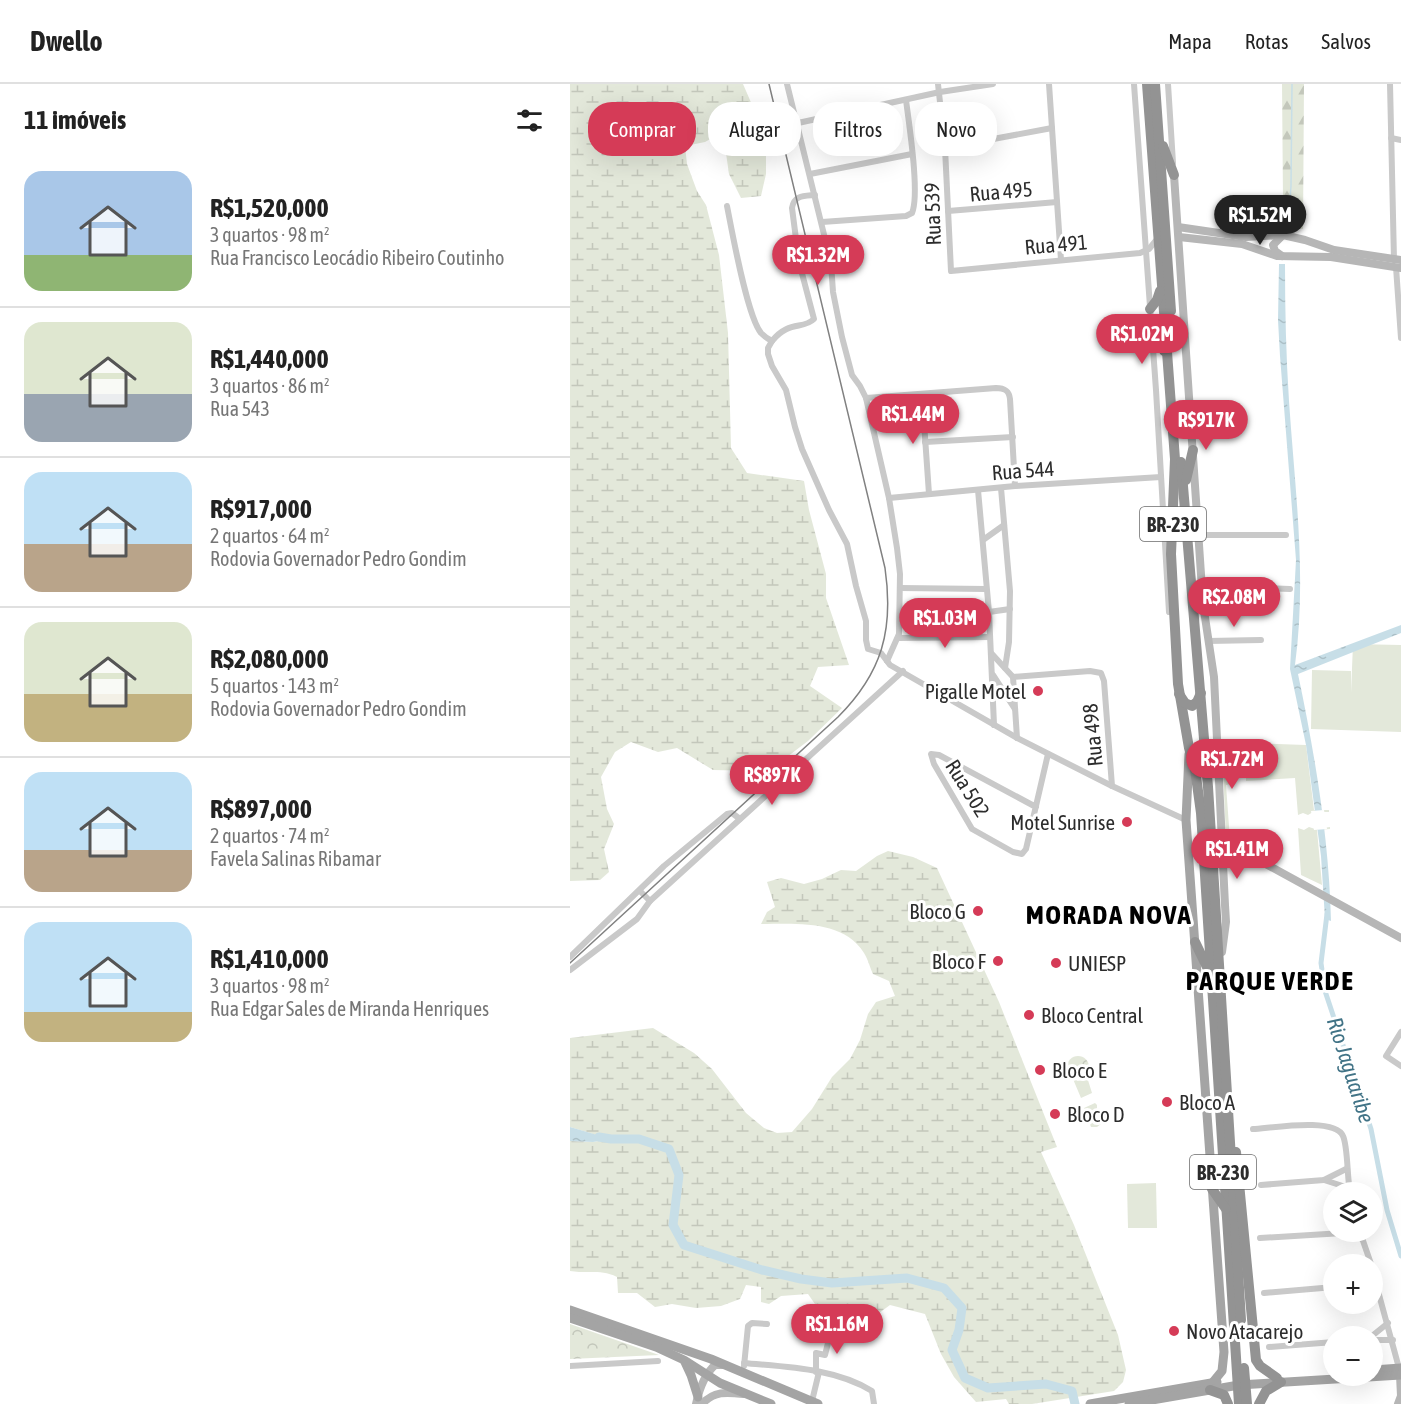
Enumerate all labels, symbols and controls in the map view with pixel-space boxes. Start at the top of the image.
text: Dwello [30,25,103,57]
text: Mapa [1168,29,1212,53]
text: Rotas [1245,29,1288,53]
text: Salvos [1321,29,1371,53]
chip: Comprar [588,102,696,156]
chip: Alugar [708,102,801,156]
chip: Filtros [813,102,903,156]
chip: Novo [915,102,997,156]
icon: filters [513,104,546,137]
text: 11 imóveis [24,105,126,135]
street label: Rua 495 [969,176,1033,206]
street label: Rua 539 [919,182,945,246]
text: R$1,520,000 [210,193,329,223]
icon: home [72,195,144,267]
pin: R$1.52M [1205,195,1315,246]
text: R$1.52M [1228,203,1292,226]
text: 3 quartos · 98 m² [210,223,330,246]
street label: Rua 491 [1024,229,1088,259]
pin: R$1.32M [763,235,873,286]
text: R$1.32M [786,243,850,266]
text: Rua Francisco Leocádio Ribeiro Coutinho [210,246,505,269]
pin: R$1.02M [1087,314,1197,365]
text: R$1.02M [1110,322,1174,345]
text: R$1,440,000 [210,344,329,374]
icon: home [72,346,144,418]
text: 3 quartos · 86 m² [210,374,330,397]
pin: R$1.44M [858,394,968,445]
text: Rua 543 [210,397,270,420]
pin: R$917K [1157,400,1255,451]
text: R$1.44M [881,402,945,425]
text: R$917K [1178,408,1234,431]
street label: Rua 544 [991,456,1055,484]
text: R$917,000 [210,494,312,524]
icon: home [72,496,144,568]
road number: BR-230 [1140,507,1206,541]
text: 2 quartos · 64 m² [210,524,330,547]
text: Rodovia Governador Pedro Gondim [210,547,467,570]
pin: R$2.08M [1179,577,1289,628]
text: R$2.08M [1202,585,1266,608]
pin: R$1.03M [890,598,1000,649]
text: R$1.03M [913,606,977,629]
text: R$2,080,000 [210,644,329,674]
icon: home [72,646,144,718]
text: 5 quartos · 143 m² [210,674,339,697]
place label: Pigalle Motel [925,679,1026,703]
marker: Pigalle Motel [1031,684,1045,698]
text: Rodovia Governador Pedro Gondim [210,697,467,720]
street label: Rua 498 [1077,703,1107,767]
pin: R$1.72M [1177,739,1287,790]
text: R$1.72M [1200,747,1264,770]
pin: R$897K [723,755,821,806]
street label: Rua 502 [941,755,995,821]
text: R$897K [744,763,800,786]
text: R$897,000 [210,794,312,824]
icon: home [72,796,144,868]
place label: Motel Sunrise [1010,810,1115,834]
marker: Motel Sunrise [1120,815,1134,829]
text: 2 quartos · 74 m² [210,824,330,847]
pin: R$1.41M [1182,829,1292,880]
text: R$1.41M [1205,837,1269,860]
text: Favela Salinas Ribamar [210,847,381,870]
place label: Bloco G [909,899,966,923]
district label: MORADA NOVA [1026,899,1192,930]
marker: Bloco G [971,904,985,918]
text: R$1,410,000 [210,944,329,974]
icon: home [72,946,144,1018]
place label: Bloco F [932,949,987,973]
place label: UNIESP [1068,951,1126,975]
marker: Bloco F [991,954,1005,968]
marker: UNIESP [1049,956,1063,970]
district label: PARQUE VERDE [1186,965,1354,996]
text: 3 quartos · 98 m² [210,974,330,997]
text: Rua Edgar Sales de Miranda Henriques [210,997,489,1020]
place label: Bloco Central [1041,1003,1143,1027]
marker: Bloco Central [1022,1008,1036,1022]
water label: Rio Jaguaribe [1322,1014,1380,1126]
place label: Bloco E [1052,1058,1107,1082]
marker: Bloco E [1033,1063,1047,1077]
place label: Bloco A [1179,1090,1236,1114]
marker: Bloco A [1160,1095,1174,1109]
place label: Bloco D [1067,1102,1124,1126]
marker: Bloco D [1048,1107,1062,1121]
road number: BR-230 [1190,1155,1256,1189]
map controls [1323,1182,1383,1386]
button: layers [1323,1182,1383,1242]
button: + [1323,1254,1383,1314]
pin: R$1.16M [782,1304,892,1355]
text: R$1.16M [805,1312,869,1335]
place label: Novo Atacarejo [1186,1319,1303,1343]
marker: Novo Atacarejo [1167,1324,1181,1338]
button: − [1323,1326,1383,1386]

